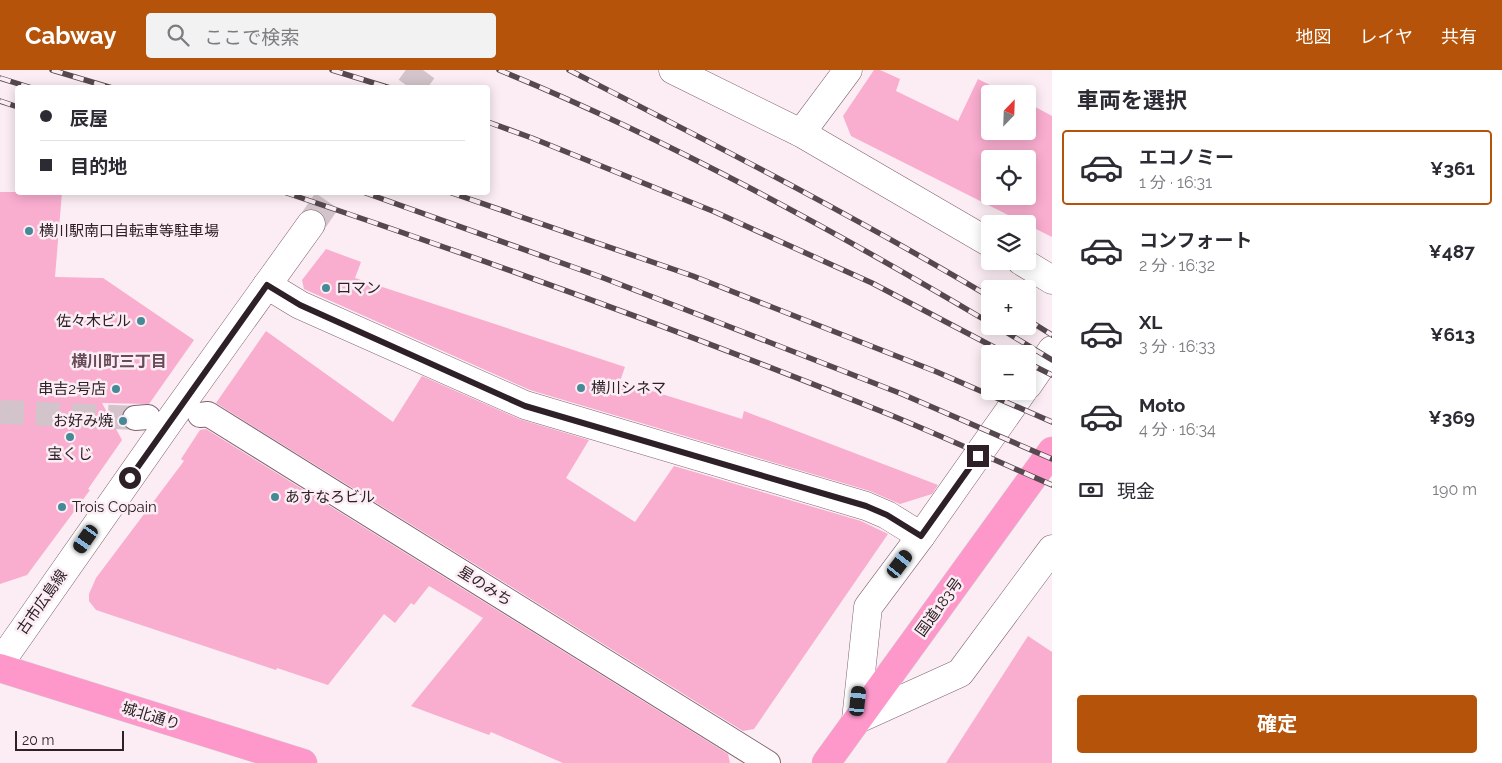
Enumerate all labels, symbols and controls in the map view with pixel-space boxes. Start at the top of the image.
search box [146,13,496,58]
text: Cabway [25,21,116,50]
icon: search [164,21,192,49]
text: ここで検索 [204,26,299,48]
text: 地図 [1296,26,1332,47]
text: レイヤ [1360,26,1413,47]
text: 共有 [1441,26,1477,47]
north arrow [981,85,1036,140]
map controls [981,85,1036,400]
text: 車両を選択 [1077,87,1187,113]
text: 辰屋 [70,107,108,129]
icon: car [1079,145,1124,190]
text: エコノミー [1139,146,1234,168]
button: locate [981,150,1036,205]
text: 目的地 [70,155,127,177]
text: ¥361 [1430,157,1475,179]
text: 1 分 · 16:31 [1139,173,1212,192]
button: layers [981,215,1036,270]
place label: 横川駅南口自転車等駐車場 [39,222,219,240]
marker: 横川駅南口自転車等駐車場 [23,225,35,237]
icon: car [1079,228,1124,273]
text: コンフォート [1139,229,1252,251]
text: ¥487 [1428,240,1475,262]
text: 2 分 · 16:32 [1139,256,1215,275]
place label: ロマン [336,279,381,297]
button: + [981,280,1036,335]
marker: ロマン [320,282,332,294]
icon: car [1079,311,1124,356]
text: XL [1139,311,1162,333]
place label: 佐々木ビル [56,312,131,330]
marker: 佐々木ビル [135,315,147,327]
text: ¥613 [1430,323,1475,345]
text: 3 分 · 16:33 [1139,337,1215,356]
button: − [981,345,1036,400]
district label: 横川町三丁目 [71,352,167,371]
place label: 横川シネマ [591,379,666,397]
place label: 串吉2号店 [38,380,106,398]
marker: 横川シネマ [575,382,587,394]
marker: 串吉2号店 [110,383,122,395]
icon: car [1079,394,1124,439]
text: Moto [1139,394,1185,416]
text: ¥369 [1428,406,1475,428]
place label: お好み焼 [53,412,113,430]
marker: お好み焼 [117,415,129,427]
text: 4 分 · 16:34 [1139,420,1216,439]
marker: 宝くじ [64,431,76,443]
place label: 宝くじ [47,445,93,463]
route end [967,445,989,467]
route start [119,467,141,489]
icon: cash [1077,476,1105,504]
text: 現金 [1117,480,1155,502]
text: 190 m [1432,480,1477,499]
place label: あすなろビル [285,488,375,506]
marker: あすなろビル [269,491,281,503]
place label: Trois Copain [72,498,157,516]
marker: Trois Copain [56,501,68,513]
car [71,522,100,556]
car [884,548,915,580]
street label: 星のみち [455,562,515,610]
street label: 古市広島線 [13,566,71,638]
street label: 国道183号 [912,574,966,640]
car [848,685,867,717]
button: 確定 [1077,695,1477,753]
street label: 城北通り [120,699,182,733]
scale bar [15,728,124,751]
text: 20 m [22,732,54,748]

